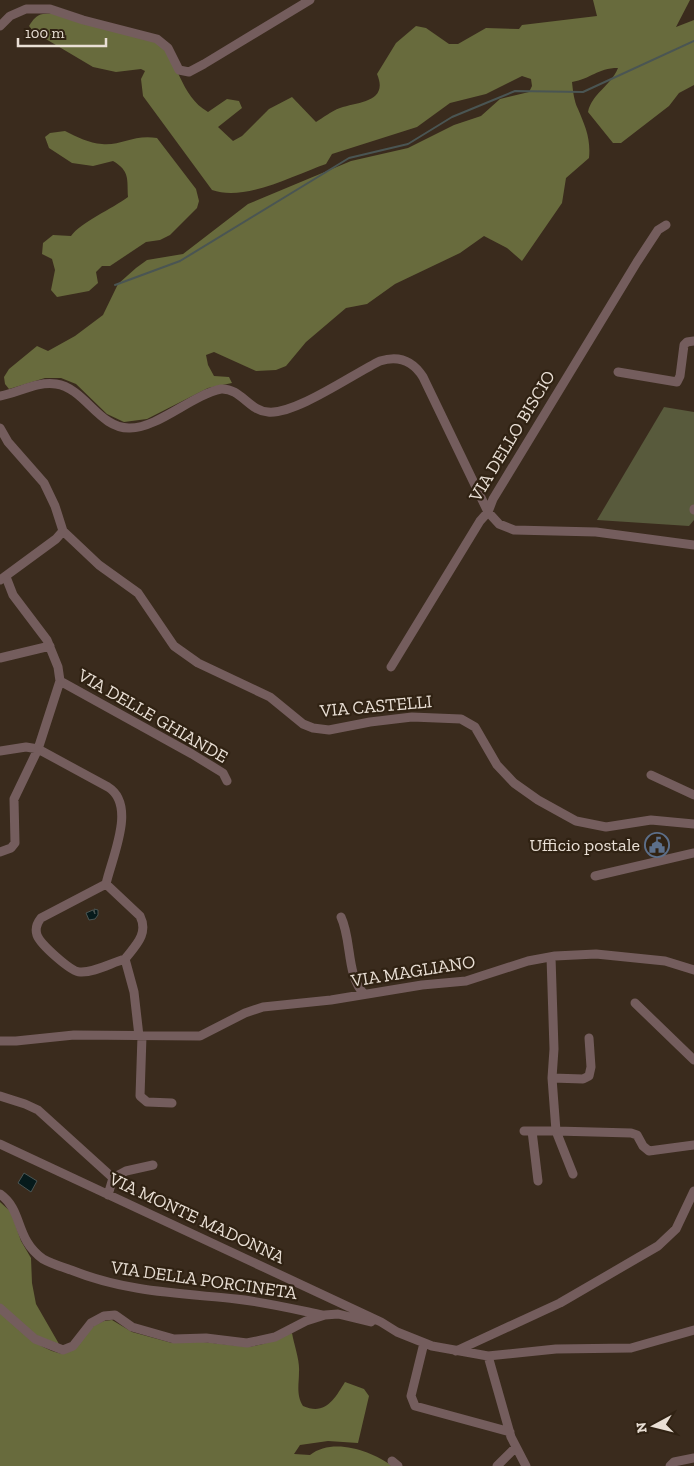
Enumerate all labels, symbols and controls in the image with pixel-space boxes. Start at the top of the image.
scale bar [18,15,105,47]
text: 100 m [25,24,64,42]
street label: VIA DELLO BISCIO [464,366,560,506]
street label: VIA DELLE GHIANDE [73,664,232,768]
street label: VIA CASTELLI [318,690,433,722]
public building icon: Ufficio postale [644,832,670,858]
place label: Ufficio postale [530,834,640,856]
street label: VIA MAGLIANO [348,950,477,992]
street label: VIA MONTE MADONNA [105,1167,289,1269]
street label: VIA DELLA PORCINETA [109,1256,299,1304]
north arrow [629,1401,679,1451]
text: N [632,1421,651,1434]

